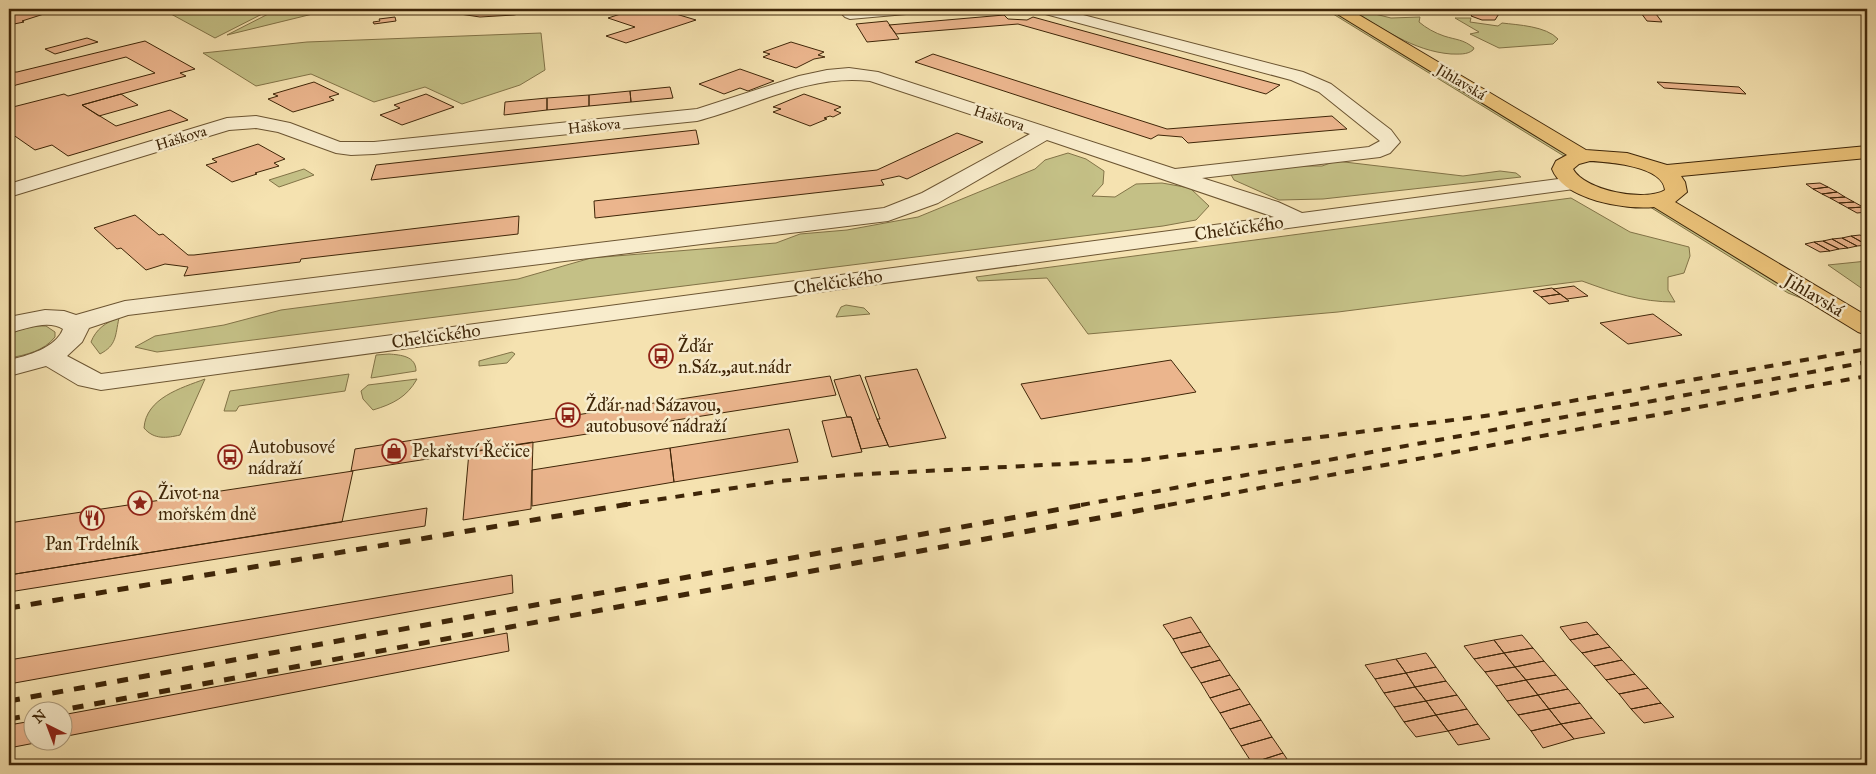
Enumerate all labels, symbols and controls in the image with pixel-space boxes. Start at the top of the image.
street label: Jihlavská [1431,59,1490,105]
street label: Haškova [971,101,1027,135]
street label: Haškova [567,114,622,138]
street label: Haškova [153,122,209,154]
street label: Chelčického [1193,211,1285,245]
street label: Chelčického [792,265,884,299]
street label: Jihlavská [1778,268,1848,322]
street label: Chelčického [390,319,482,353]
place label: Žďár n.Sáz.,,aut.nádr [678,333,791,378]
bus stop icon: Žďár n.Sáz.,,aut.nádr [648,343,674,369]
place label: Žďár nad Sázavou, autobusové nádraží [586,392,728,437]
bus stop icon: Žďár nad Sázavou, autobusové nádraží [555,402,581,428]
place label: Autobusové nádraží [247,436,335,479]
shop icon: Pekařství Řečice [381,438,407,464]
place label: Pekařství Řečice [412,439,530,462]
bus stop icon: Autobusové nádraží [217,444,243,470]
place label: Život na mořském dně [158,480,256,525]
place icon: Život na mořském dně [127,490,153,516]
restaurant icon: Pan Trdelník [79,505,105,531]
place label: Pan Trdelník [45,533,140,555]
north arrow [22,702,72,752]
text: N [30,706,50,727]

